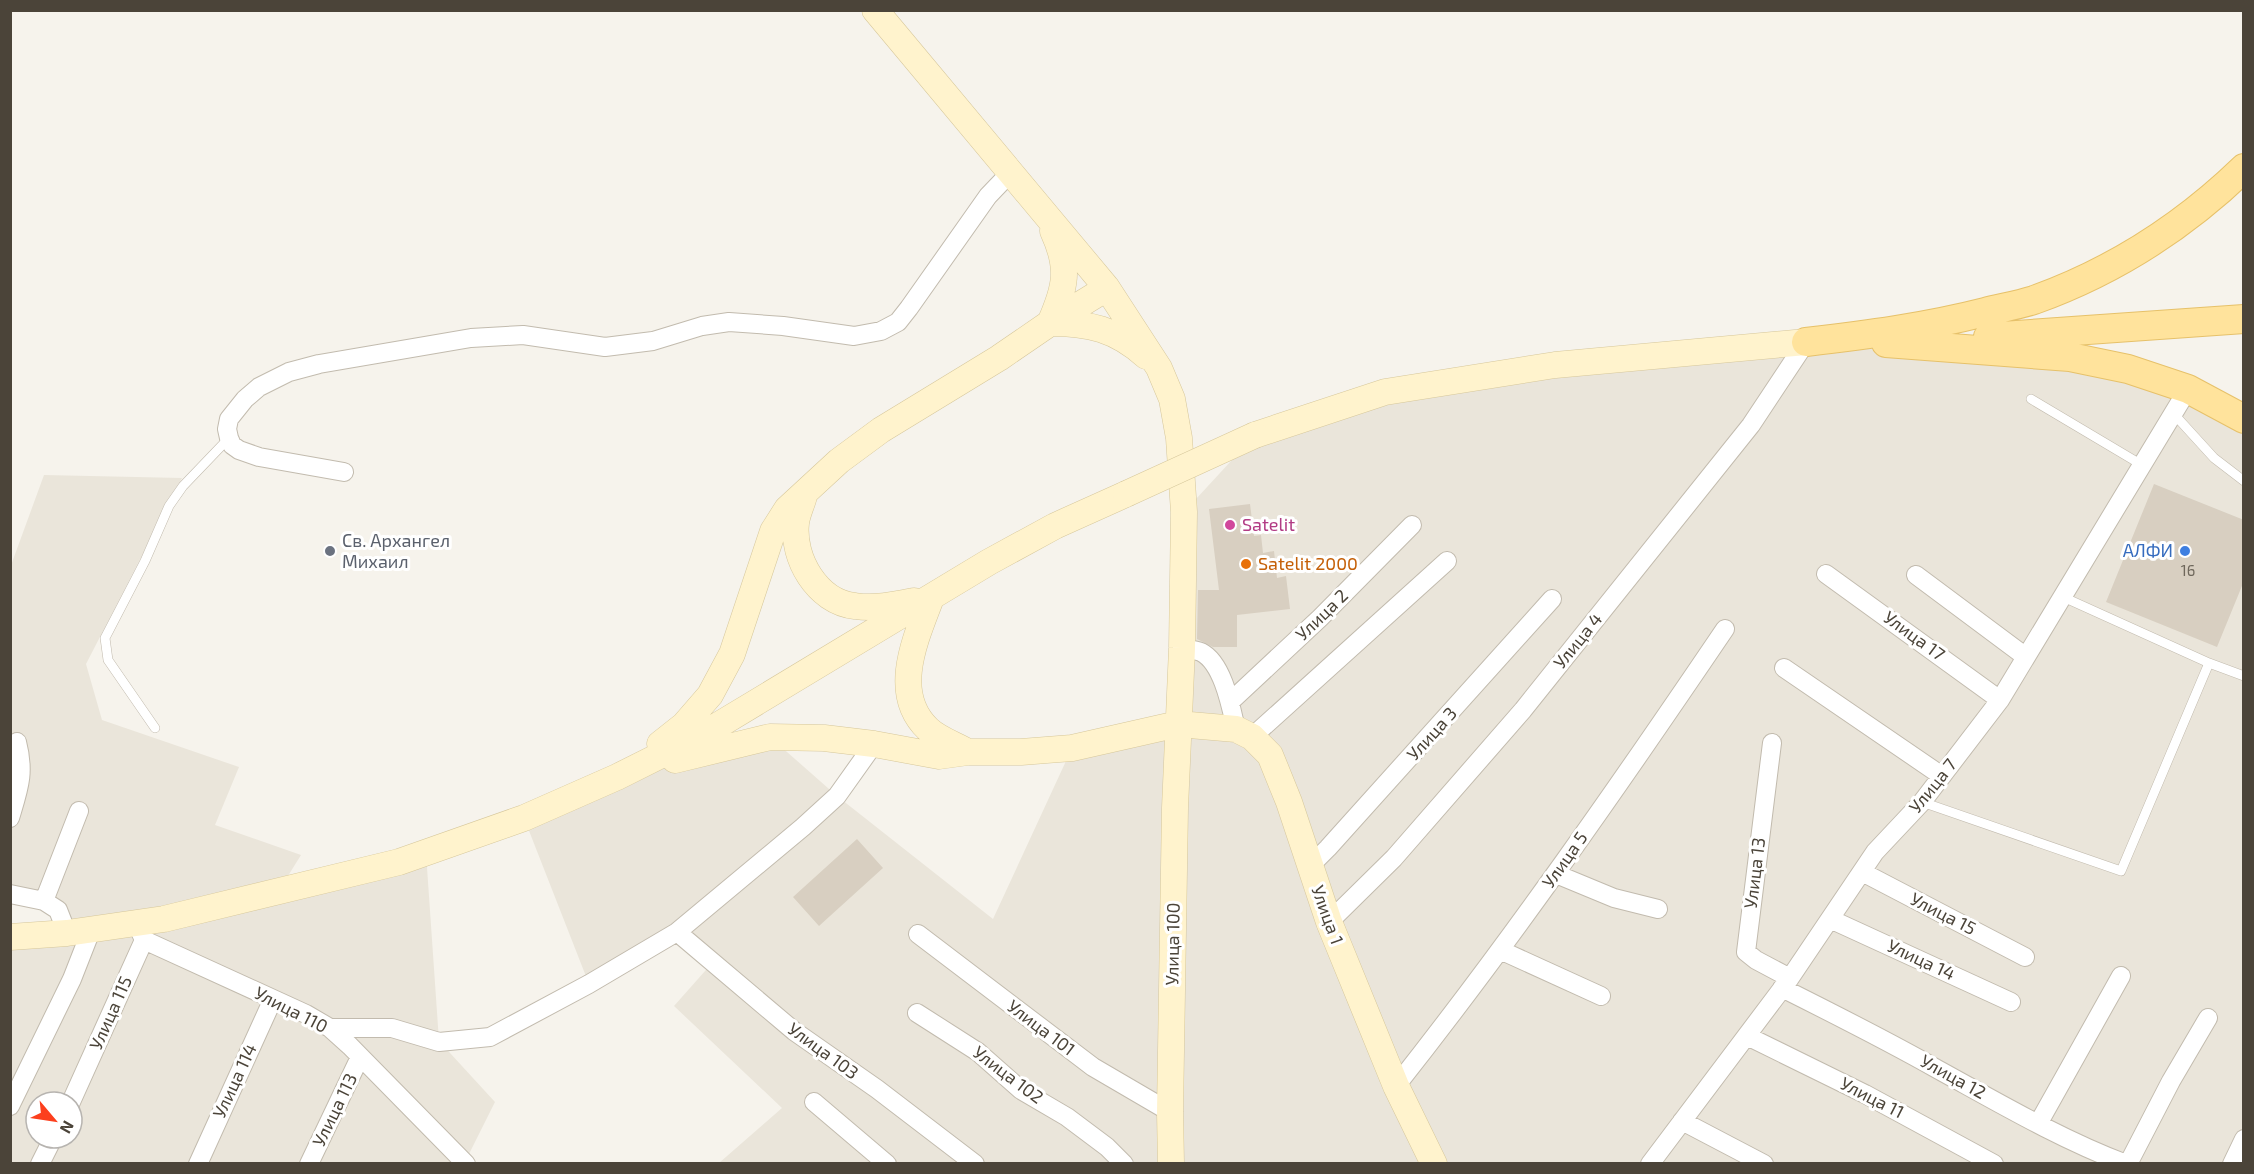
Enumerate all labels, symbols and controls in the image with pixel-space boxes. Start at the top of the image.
place label: Satelit [1242,513,1295,535]
marker: Satelit [1223,518,1237,532]
place label: Св. Архангел Михаил [342,529,450,572]
place label: АЛФИ [2123,539,2173,561]
marker: Св. Архангел Михаил [323,544,337,558]
marker: АЛФИ [2178,544,2192,558]
place label: Satelit 2000 [1258,552,1358,574]
marker: Satelit 2000 [1239,557,1253,571]
house number: 16 [2181,561,2195,579]
street label: Улица 2 [1291,584,1352,645]
street label: Улица 17 [1880,606,1950,665]
street label: Улица 4 [1548,608,1606,673]
street label: Улица 3 [1402,702,1461,765]
street label: Улица 7 [1904,754,1961,817]
street label: Улица 5 [1537,827,1591,892]
street label: Улица 13 [1739,836,1769,910]
street label: Улица 1 [1307,882,1349,947]
street label: Улица 15 [1907,887,1980,939]
street label: Улица 100 [1160,902,1184,986]
street label: Улица 14 [1884,934,1959,984]
street label: Улица 115 [84,972,136,1053]
street label: Улица 110 [251,981,332,1037]
street label: Улица 101 [1003,995,1080,1060]
street label: Улица 103 [784,1017,863,1083]
street label: Улица 114 [207,1040,261,1121]
street label: Улица 102 [969,1041,1048,1108]
street label: Улица 12 [1917,1049,1990,1103]
street label: Улица 113 [307,1069,361,1150]
street label: Улица 11 [1837,1072,1908,1122]
north arrow [24,1090,84,1150]
text: N [56,1118,79,1137]

